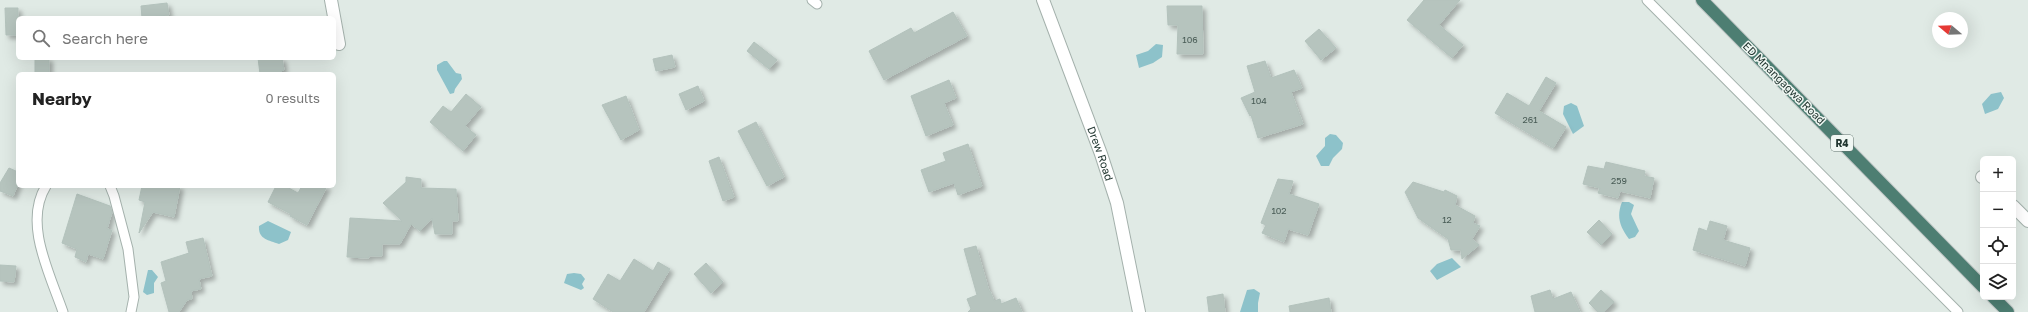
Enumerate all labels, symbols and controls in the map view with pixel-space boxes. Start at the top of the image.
north arrow [1932,12,1968,48]
search box [16,16,336,60]
icon: search [30,27,52,49]
text: Search here [62,29,148,47]
house number: 106 [1182,34,1198,45]
street label: ED Mnangagwa Road [1741,39,1828,126]
text: Nearby [32,88,92,109]
text: 0 results [265,90,320,106]
house number: 104 [1251,95,1267,106]
house number: 261 [1522,114,1538,125]
street label: Drew Road [1085,124,1116,182]
road number: R4 [1831,135,1853,151]
map controls [1980,156,2016,300]
button: + [1980,156,2016,192]
house number: 259 [1611,175,1627,186]
button: − [1980,192,2016,228]
house number: 102 [1271,205,1287,216]
house number: 12 [1442,214,1452,225]
button: locate [1980,228,2016,264]
button: layers [1980,264,2016,300]

